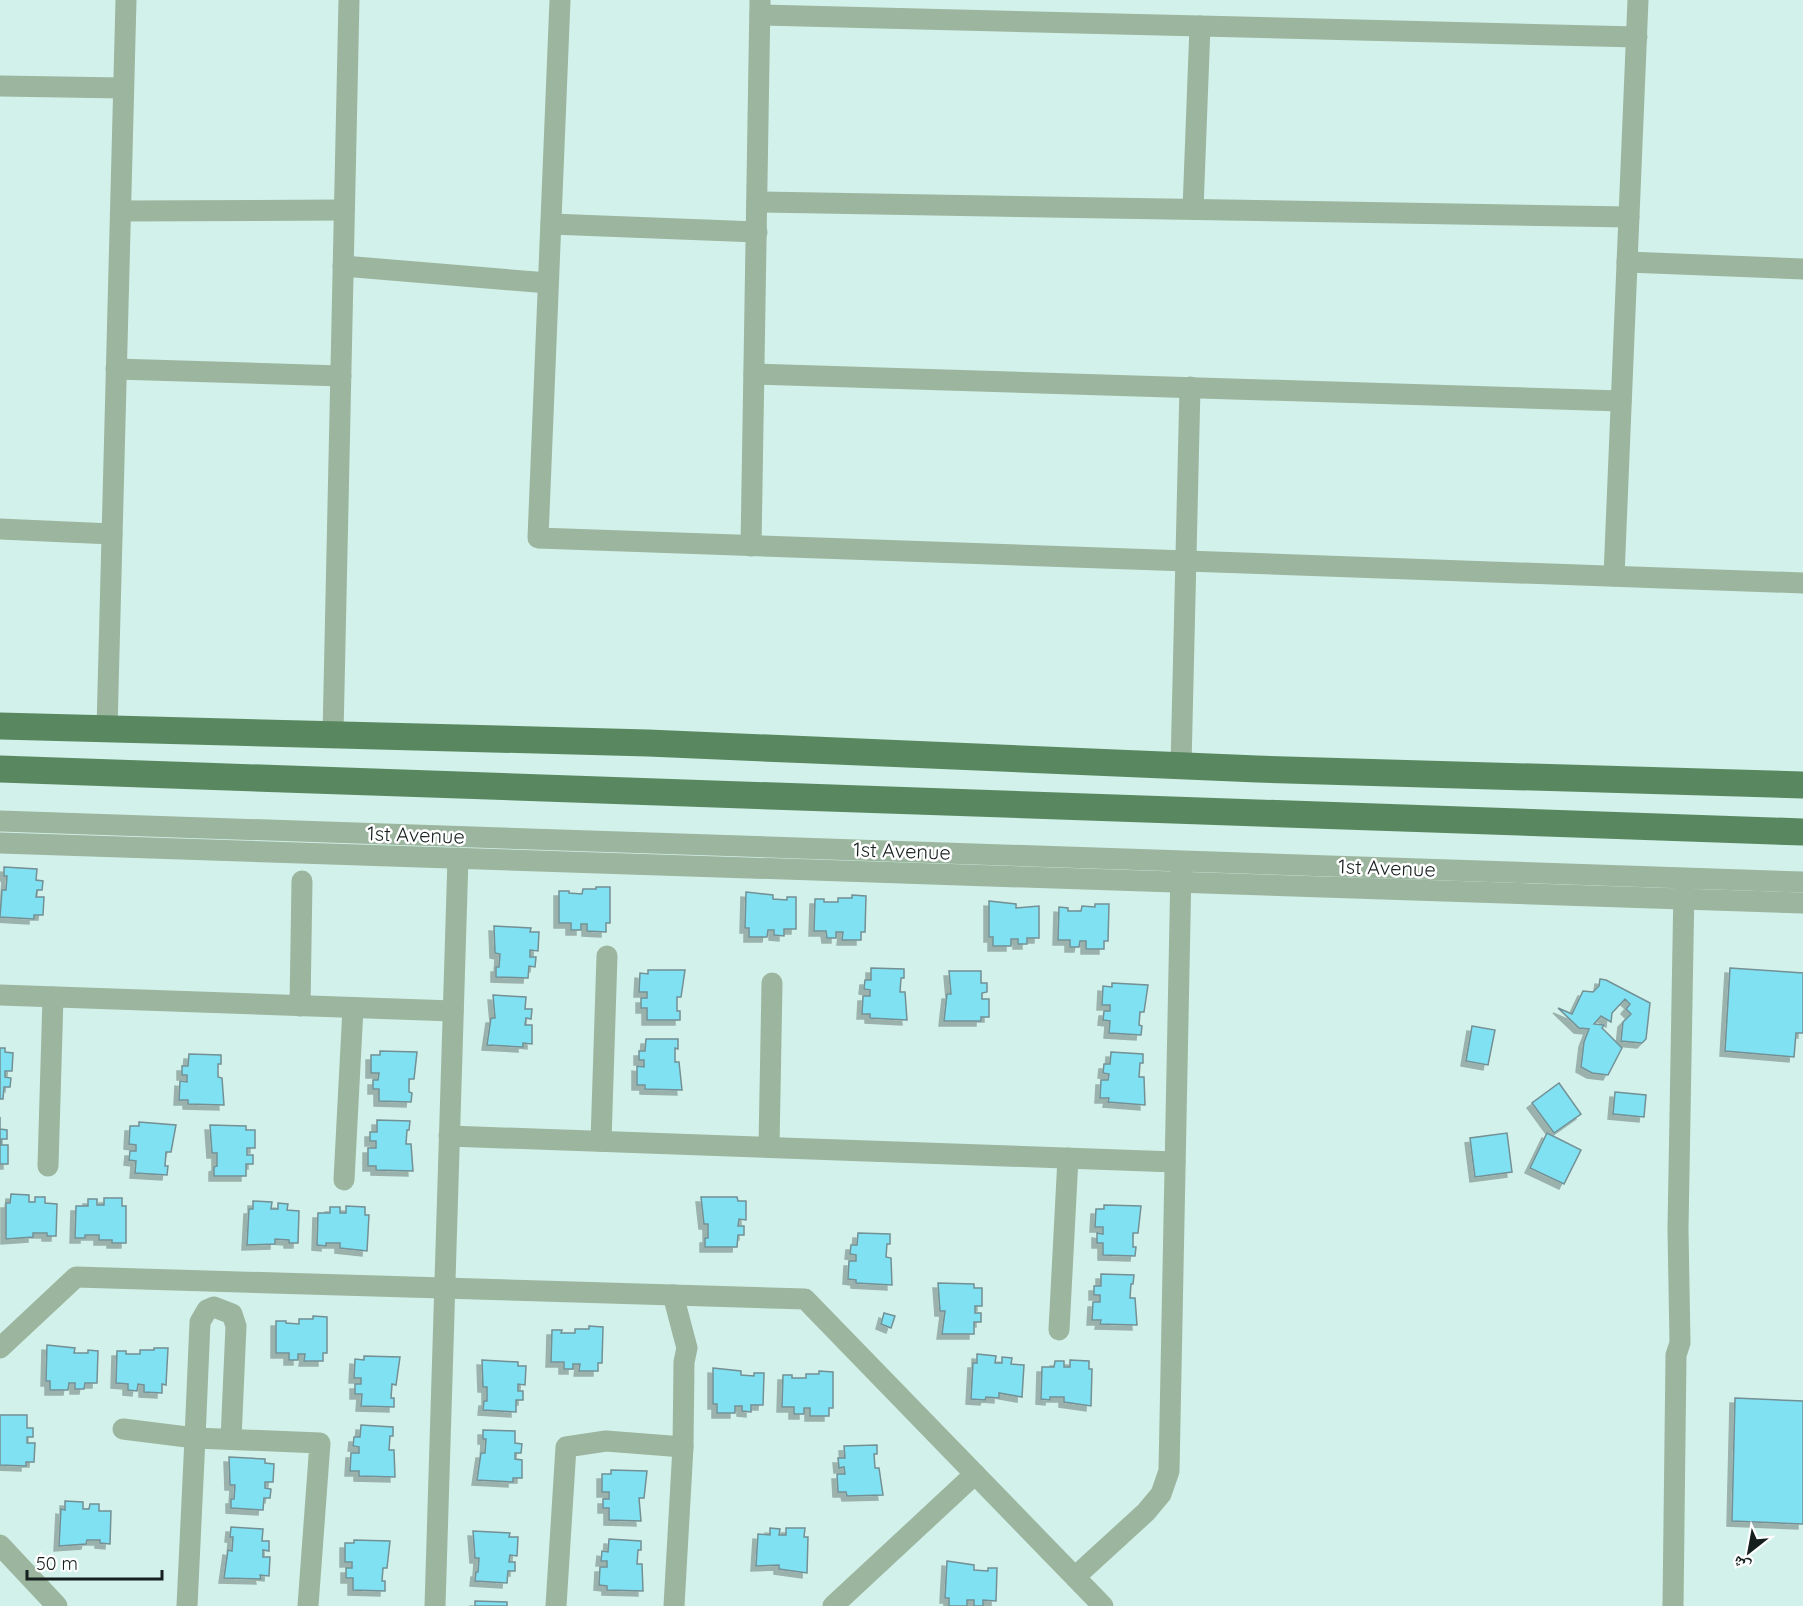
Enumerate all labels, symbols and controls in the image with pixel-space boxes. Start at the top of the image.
street label: 1st Avenue [367,820,465,849]
street label: 1st Avenue [853,836,951,865]
street label: 1st Avenue [1338,853,1436,882]
north arrow [1719,1522,1779,1582]
scale bar [27,1543,162,1581]
text: 50 m [36,1552,78,1575]
text: ش [1729,1552,1754,1578]

